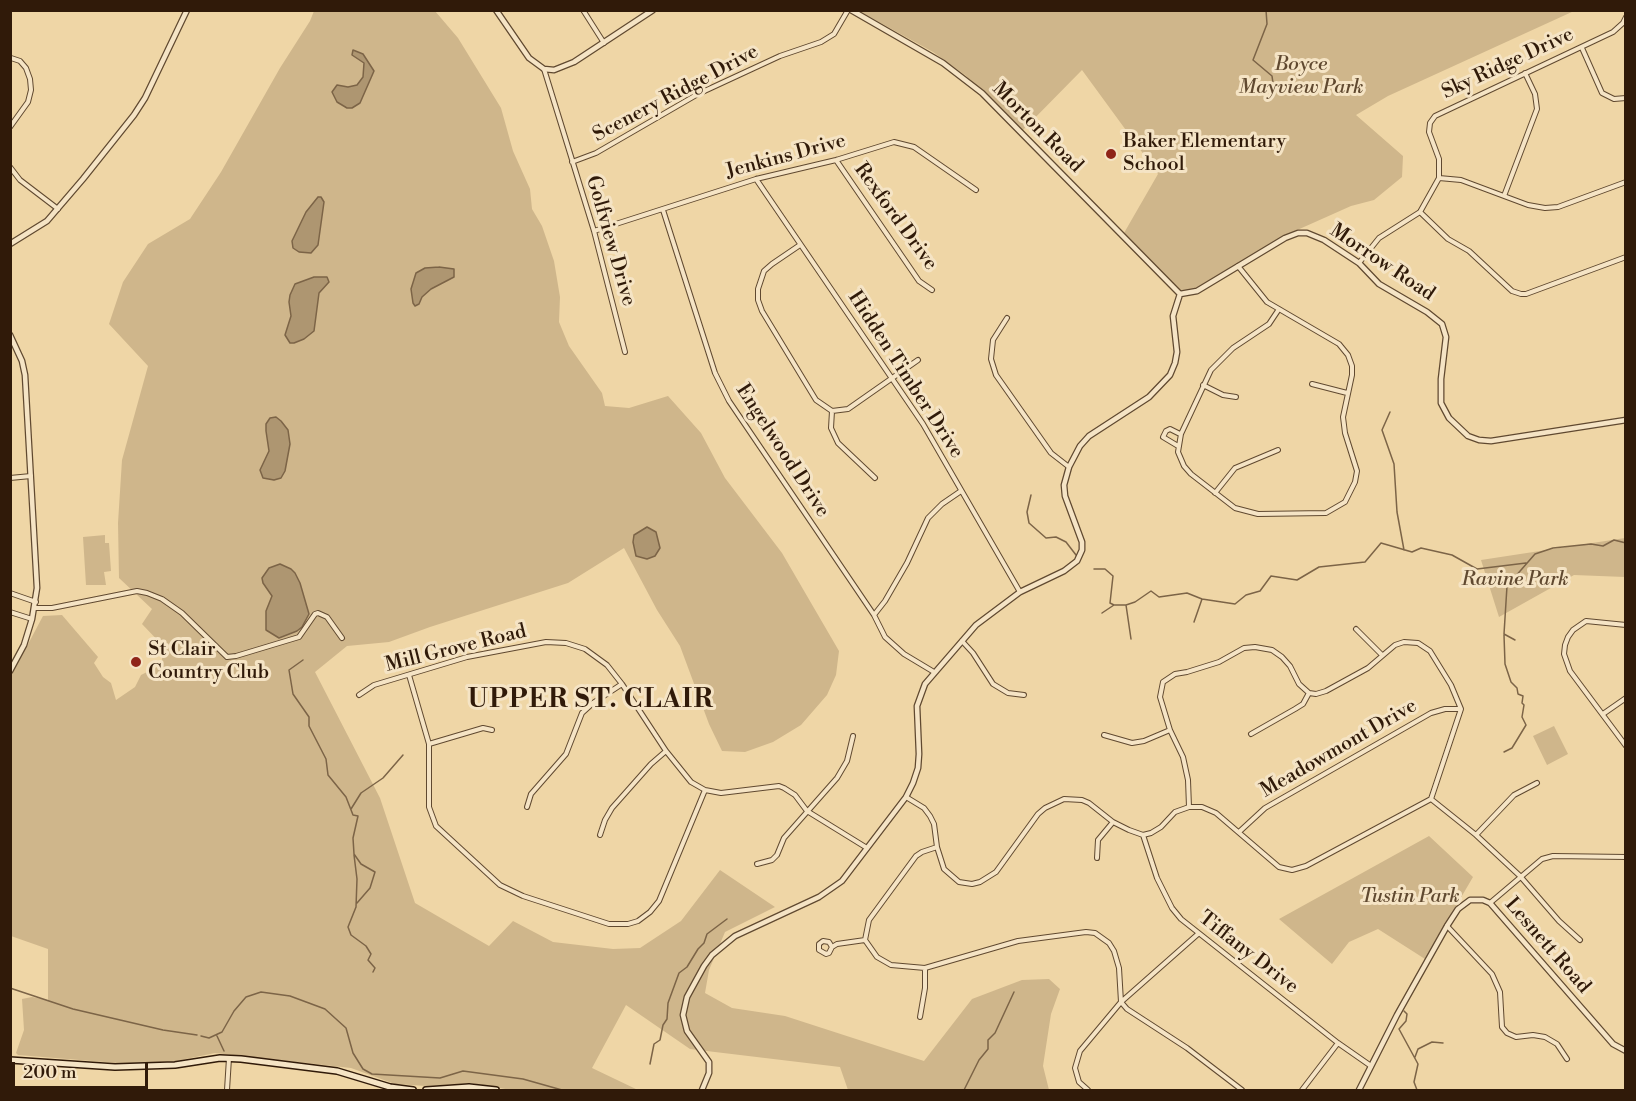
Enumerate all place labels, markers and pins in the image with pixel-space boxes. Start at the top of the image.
place label: Baker Elementary School [1123,130,1286,177]
marker: Baker Elementary School [1104,147,1118,161]
place label: St Clair Country Club [148,638,269,685]
marker: St Clair Country Club [129,655,143,669]

